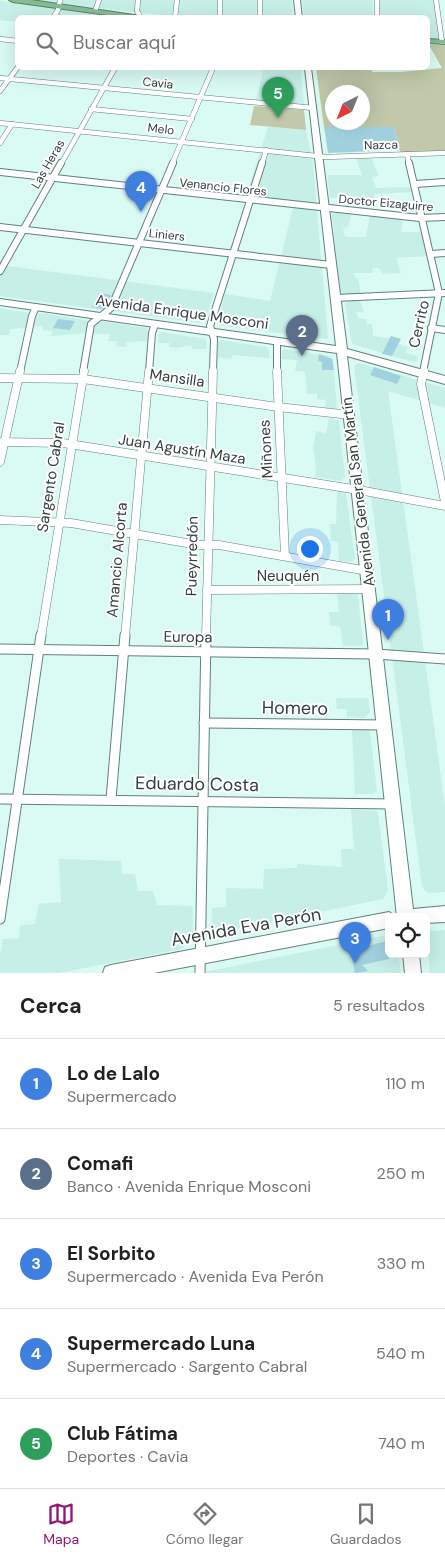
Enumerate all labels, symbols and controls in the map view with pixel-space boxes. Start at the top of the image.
search box [15,15,430,70]
icon: search [33,29,61,57]
text: Buscar aquí [73,30,176,55]
street label: Cavia [142,73,174,93]
pin: 5 [262,77,294,118]
north arrow [325,85,370,130]
street label: Melo [147,120,175,138]
street label: Nazca [364,136,398,154]
street label: Las Heras [28,137,68,191]
pin: 4 [125,171,157,212]
street label: Venancio Flores [179,174,267,200]
street label: Doctor Eizaguirre [338,191,434,215]
street label: Liniers [148,225,186,245]
street label: Avenida Enrique Mosconi [94,290,270,334]
street label: Cerrito [404,298,434,350]
pin: 2 [286,315,318,356]
street label: Mansilla [148,364,206,392]
street label: Avenida General San Martín [336,396,380,588]
street label: Miñones [254,419,278,479]
street label: Sargento Cabral [32,420,70,534]
street label: Juan Agustín Maza [117,429,247,469]
street label: Amancio Alcorta [102,502,132,618]
street label: Pueyrredón [181,516,203,596]
your location [297,536,323,562]
street label: Neuquén [257,566,319,586]
pin: 1 [372,599,404,640]
street label: Europa [163,627,213,647]
street label: Homero [262,695,328,721]
street label: Eduardo Costa [135,771,259,797]
street label: Avenida Eva Perón [169,902,323,952]
map controls [385,913,430,958]
button: locate [385,913,430,958]
pin: 3 [339,922,371,963]
text: Cerca [20,992,82,1020]
text: 5 resultados [333,995,425,1016]
text: Lo de Lalo [67,1061,160,1086]
text: 1 [33,1073,39,1094]
text: 110 m [386,1073,425,1094]
text: Supermercado [67,1086,177,1107]
text: Comafi [67,1151,133,1176]
text: 2 [31,1163,41,1184]
text: 250 m [377,1163,425,1184]
text: Banco · Avenida Enrique Mosconi [67,1176,311,1197]
text: El Sorbito [67,1241,156,1266]
text: 3 [31,1253,41,1274]
text: 330 m [377,1253,425,1274]
text: Supermercado · Avenida Eva Perón [67,1266,324,1287]
text: Supermercado Luna [67,1331,255,1356]
text: 4 [31,1343,41,1364]
text: 540 m [376,1343,425,1364]
text: Supermercado · Sargento Cabral [67,1356,307,1377]
text: Club Fátima [67,1421,178,1446]
text: 5 [31,1433,41,1454]
text: 740 m [378,1433,425,1454]
text: Deportes · Cavia [67,1446,188,1467]
tab: Mapa [43,1500,79,1548]
tab: Cómo llegar [166,1500,243,1548]
tab: Guardados [330,1500,402,1548]

